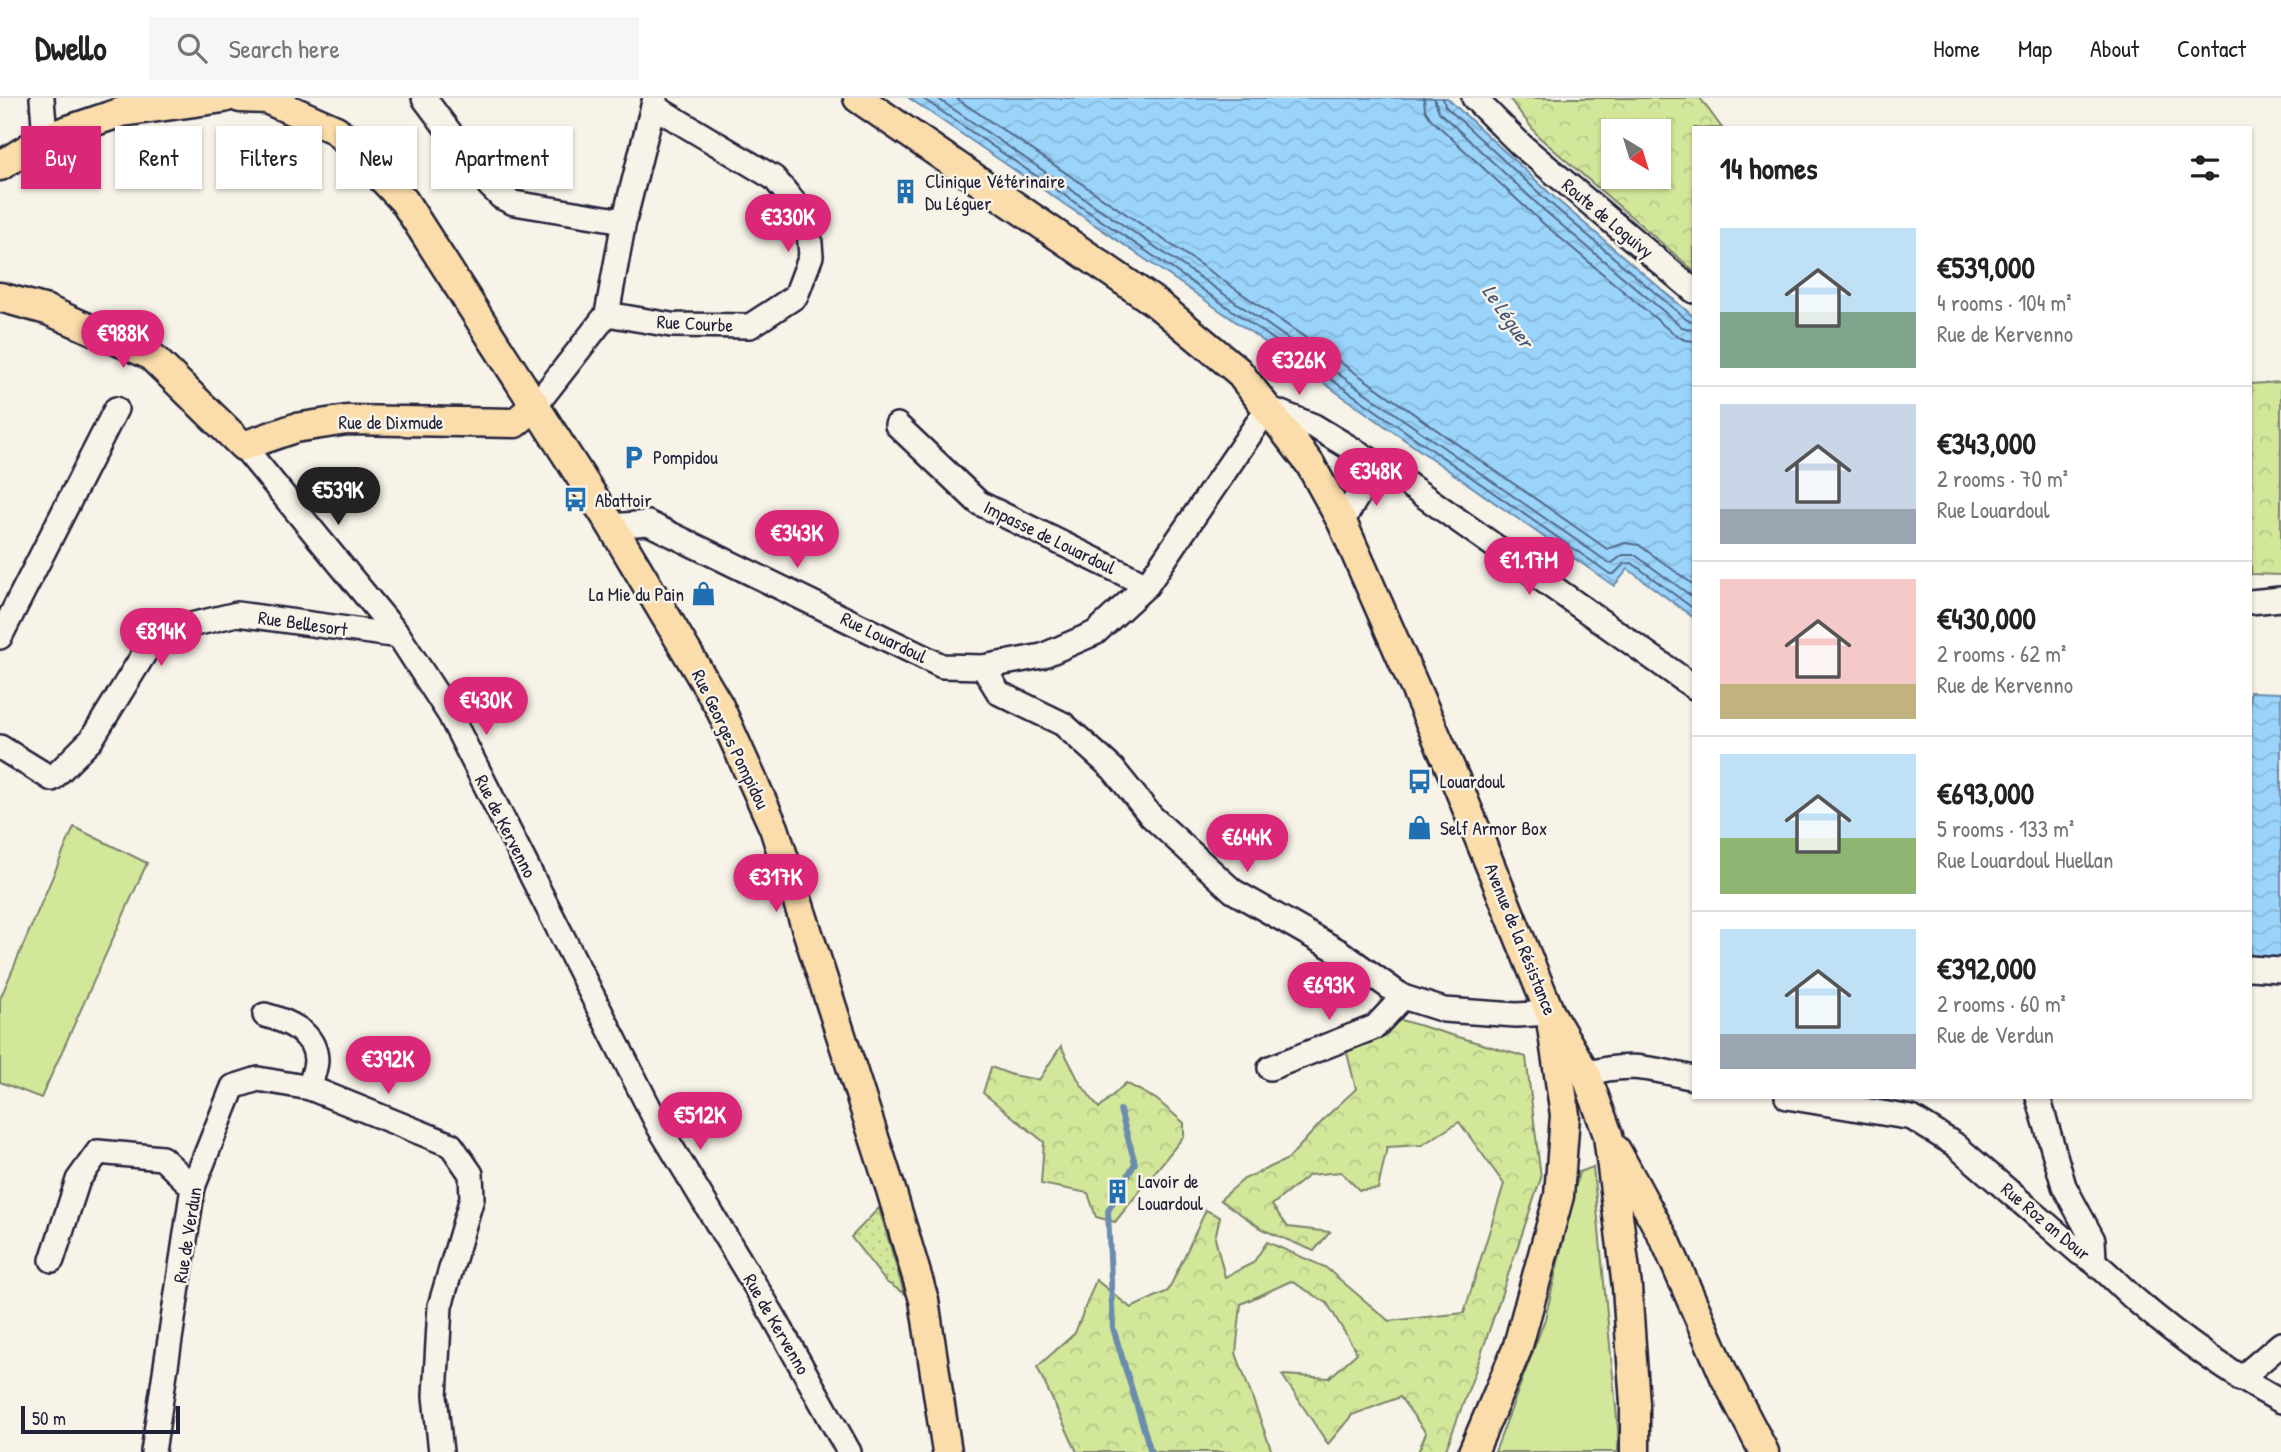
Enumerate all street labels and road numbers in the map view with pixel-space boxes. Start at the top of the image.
street label: Route de Loguivy [1557,172,1659,264]
street label: Rue Courbe [656,308,734,338]
street label: Rue de Dixmude [339,409,444,435]
street label: Impasse de Louardoul [980,494,1121,581]
street label: Rue Bellesort [257,604,350,642]
street label: Rue Louardoul [837,605,932,669]
street label: Rue Georges Pompidou [686,665,776,813]
street label: Rue de Kervenno [469,770,543,882]
street label: Avenue de la Résistance [1479,859,1563,1019]
street label: Rue Roz an Dour [1996,1176,2097,1266]
street label: Rue de Verdun [167,1185,207,1285]
street label: Rue de Kervenno [738,1269,817,1379]

